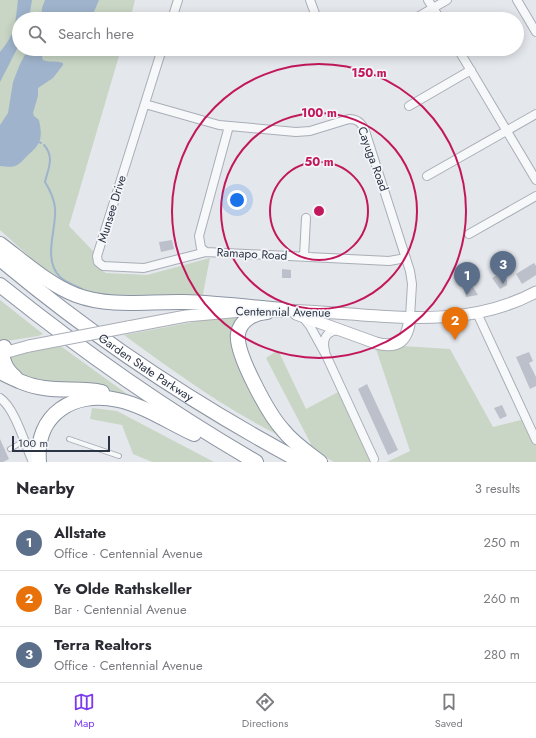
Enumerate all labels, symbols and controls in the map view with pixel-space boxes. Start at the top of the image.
search box [12,12,524,56]
icon: search [26,23,48,45]
text: Search here [58,23,134,45]
text: 150 m [351,64,387,82]
text: 100 m [301,104,337,122]
street label: Cayuga Road [353,124,393,194]
text: 50 m [304,153,334,171]
street label: Munsee Drive [93,173,131,245]
your location [227,190,247,210]
centre of rings [312,204,326,218]
street label: Ramapo Road [216,243,288,265]
pin: 3 [490,251,516,284]
pin: 1 [454,262,480,295]
street label: Centennial Avenue [235,302,331,322]
pin: 2 [442,307,468,340]
street label: Garden State Parkway [95,329,197,406]
scale bar [12,434,110,453]
text: 100 m [18,435,48,451]
text: Nearby [16,476,74,500]
text: 3 results [475,479,520,498]
text: Allstate [54,522,106,544]
text: 1 [26,533,32,552]
text: 250 m [483,533,520,552]
text: Office · Centennial Avenue [54,544,203,563]
text: Ye Olde Rathskeller [54,578,192,600]
text: 2 [25,589,33,608]
text: 260 m [483,589,520,608]
text: Bar · Centennial Avenue [54,600,187,619]
text: Terra Realtors [54,634,152,656]
text: 3 [25,645,33,664]
text: 280 m [484,645,520,664]
text: Office · Centennial Avenue [54,656,203,675]
tab: Map [73,691,95,731]
tab: Directions [242,691,288,731]
tab: Saved [435,691,463,731]

